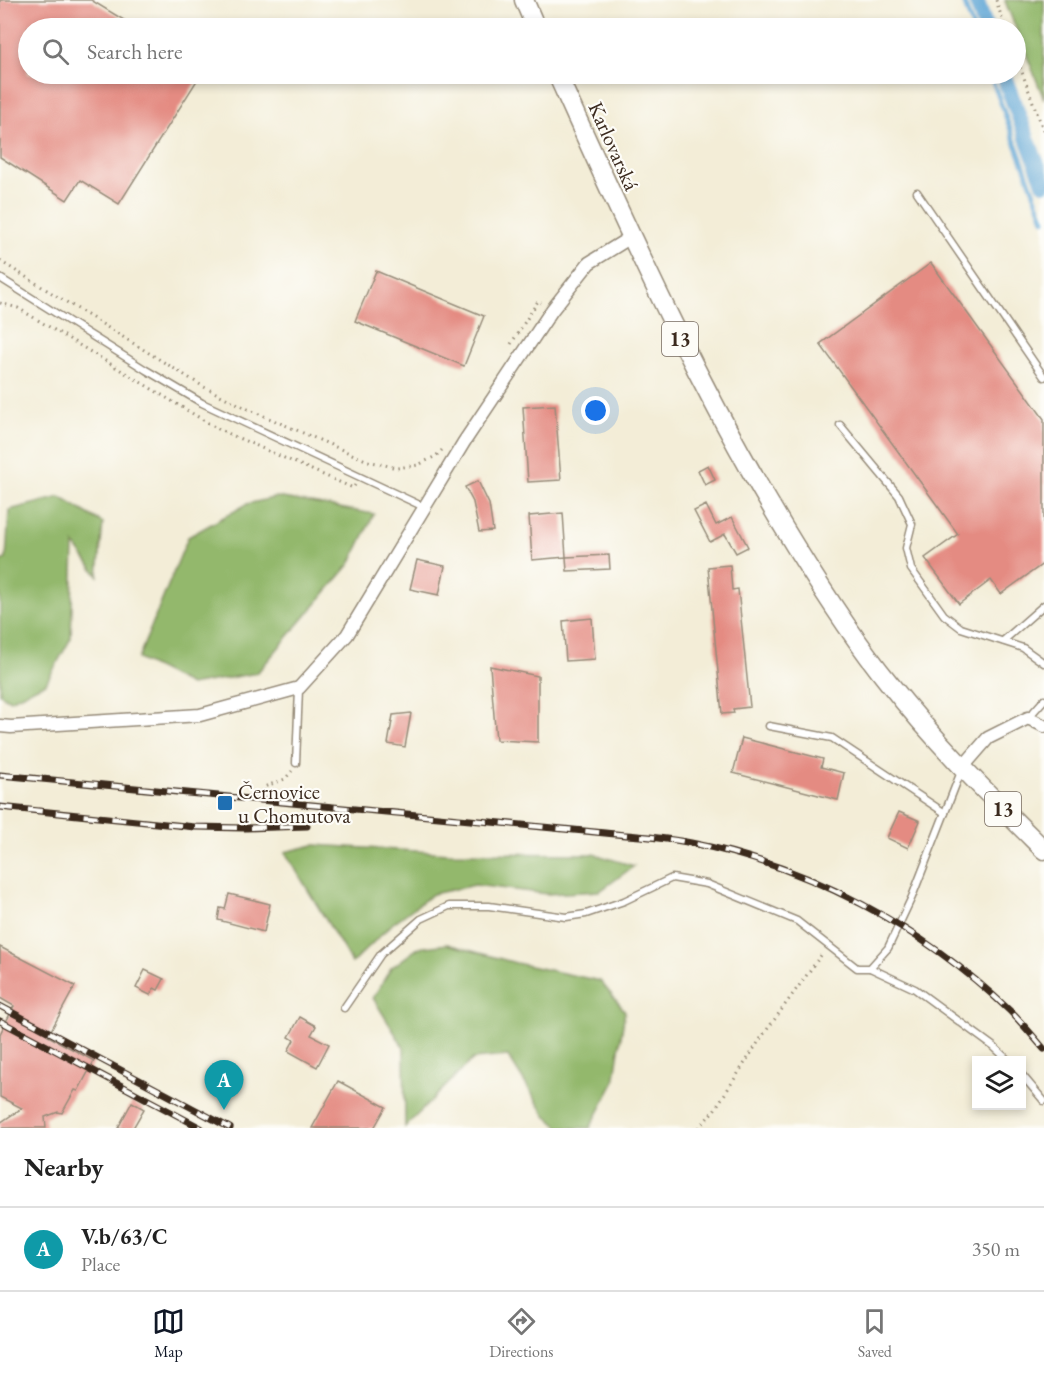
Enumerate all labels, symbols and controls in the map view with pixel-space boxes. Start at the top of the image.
search box [18,18,1026,84]
icon: search [39,35,72,68]
text: Search here [87,37,182,66]
street label: Karlovarská [583,98,646,195]
road number: 13 [662,322,698,356]
your location [581,396,610,425]
place label: Černovice u Chomutova [238,778,351,829]
road number: 13 [985,792,1021,826]
marker: Černovice u Chomutova [216,794,234,812]
map controls [972,1056,1026,1110]
button: layers [972,1056,1026,1110]
pin: A [204,1060,244,1110]
text: Nearby [24,1150,104,1184]
text: V.b/63/C [81,1222,168,1251]
text: A [36,1236,51,1262]
text: 350 m [972,1236,1020,1262]
text: Place [81,1251,120,1277]
tab: Map [152,1305,185,1362]
tab: Directions [489,1305,554,1362]
tab: Saved [858,1305,892,1362]

